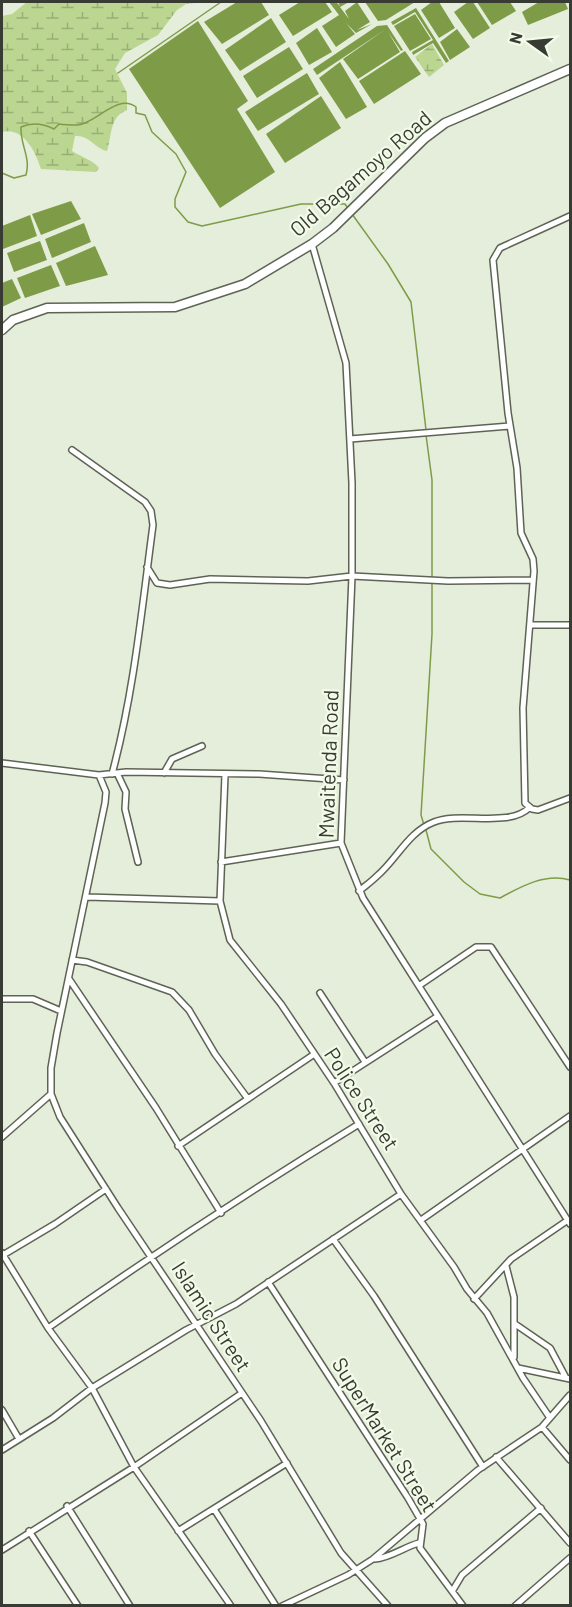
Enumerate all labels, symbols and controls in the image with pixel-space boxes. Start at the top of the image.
north arrow [500,12,560,72]
text: N [504,30,526,46]
street label: Old Bagamoyo Road [284,105,436,241]
street label: Mwaitenda Road [312,689,343,839]
street label: Police Street [320,1042,405,1154]
street label: Islamic Street [167,1256,257,1376]
street label: SuperMarket Street [328,1352,443,1516]

